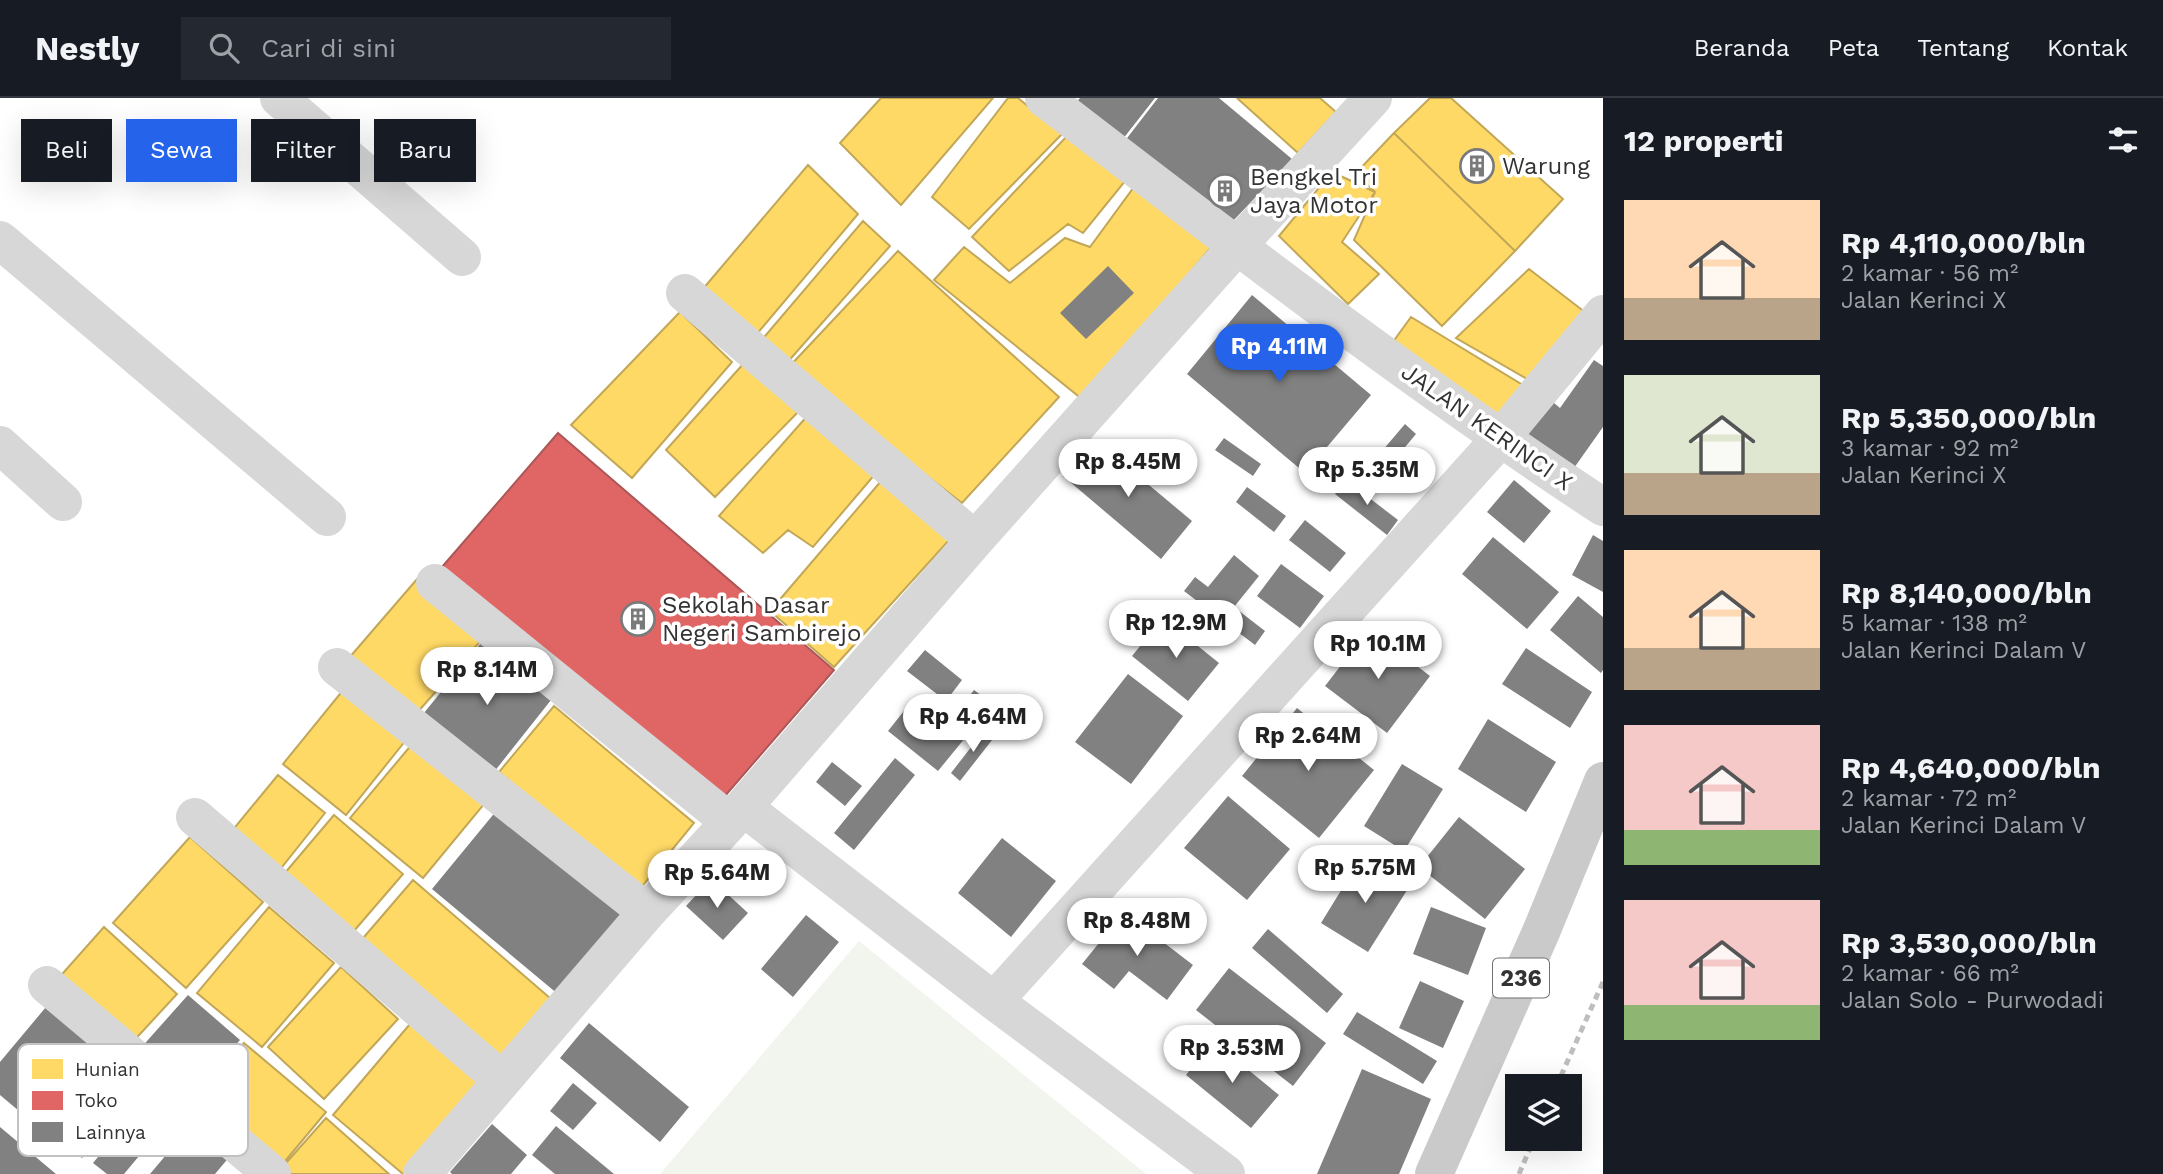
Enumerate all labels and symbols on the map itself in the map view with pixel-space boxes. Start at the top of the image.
building icon: Warung [1458,147,1496,185]
place label: Warung [1502,152,1590,180]
place label: Bengkel Tri Jaya Motor [1250,163,1378,219]
building icon: Bengkel Tri Jaya Motor [1206,172,1244,210]
pin: Rp 4.11M [1207,324,1351,384]
street label: JALAN KERINCI X [1396,357,1578,497]
pin: Rp 8.45M [1056,440,1200,499]
pin: Rp 5.35M [1295,448,1439,507]
place label: Sekolah Dasar Negeri Sambirejo [662,591,861,647]
building icon: Sekolah Dasar Negeri Sambirejo [619,600,657,638]
pin: Rp 12.9M [1104,601,1248,660]
pin: Rp 10.1M [1306,622,1450,681]
pin: Rp 8.14M [415,648,559,707]
pin: Rp 4.64M [901,694,1045,754]
pin: Rp 2.64M [1236,714,1380,773]
pin: Rp 5.75M [1293,846,1437,905]
pin: Rp 5.64M [645,850,789,910]
pin: Rp 8.48M [1065,898,1209,958]
road number: 236 [1493,958,1549,998]
pin: Rp 3.53M [1160,1026,1304,1085]
legend [18,1044,248,1156]
text: Hunian [75,1058,140,1081]
text: Toko [75,1089,118,1112]
text: Lainnya [75,1121,146,1144]

